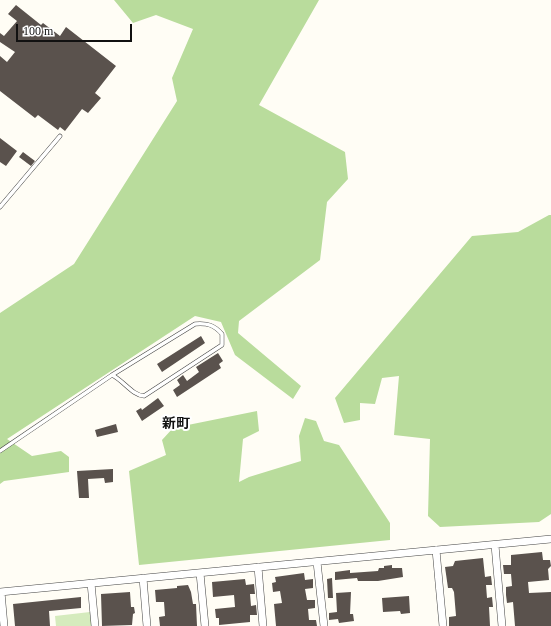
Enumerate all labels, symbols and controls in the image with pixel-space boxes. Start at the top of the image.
scale bar [18,16,134,42]
text: 100 m [23,24,53,38]
district label: 新町 [162,416,190,432]

